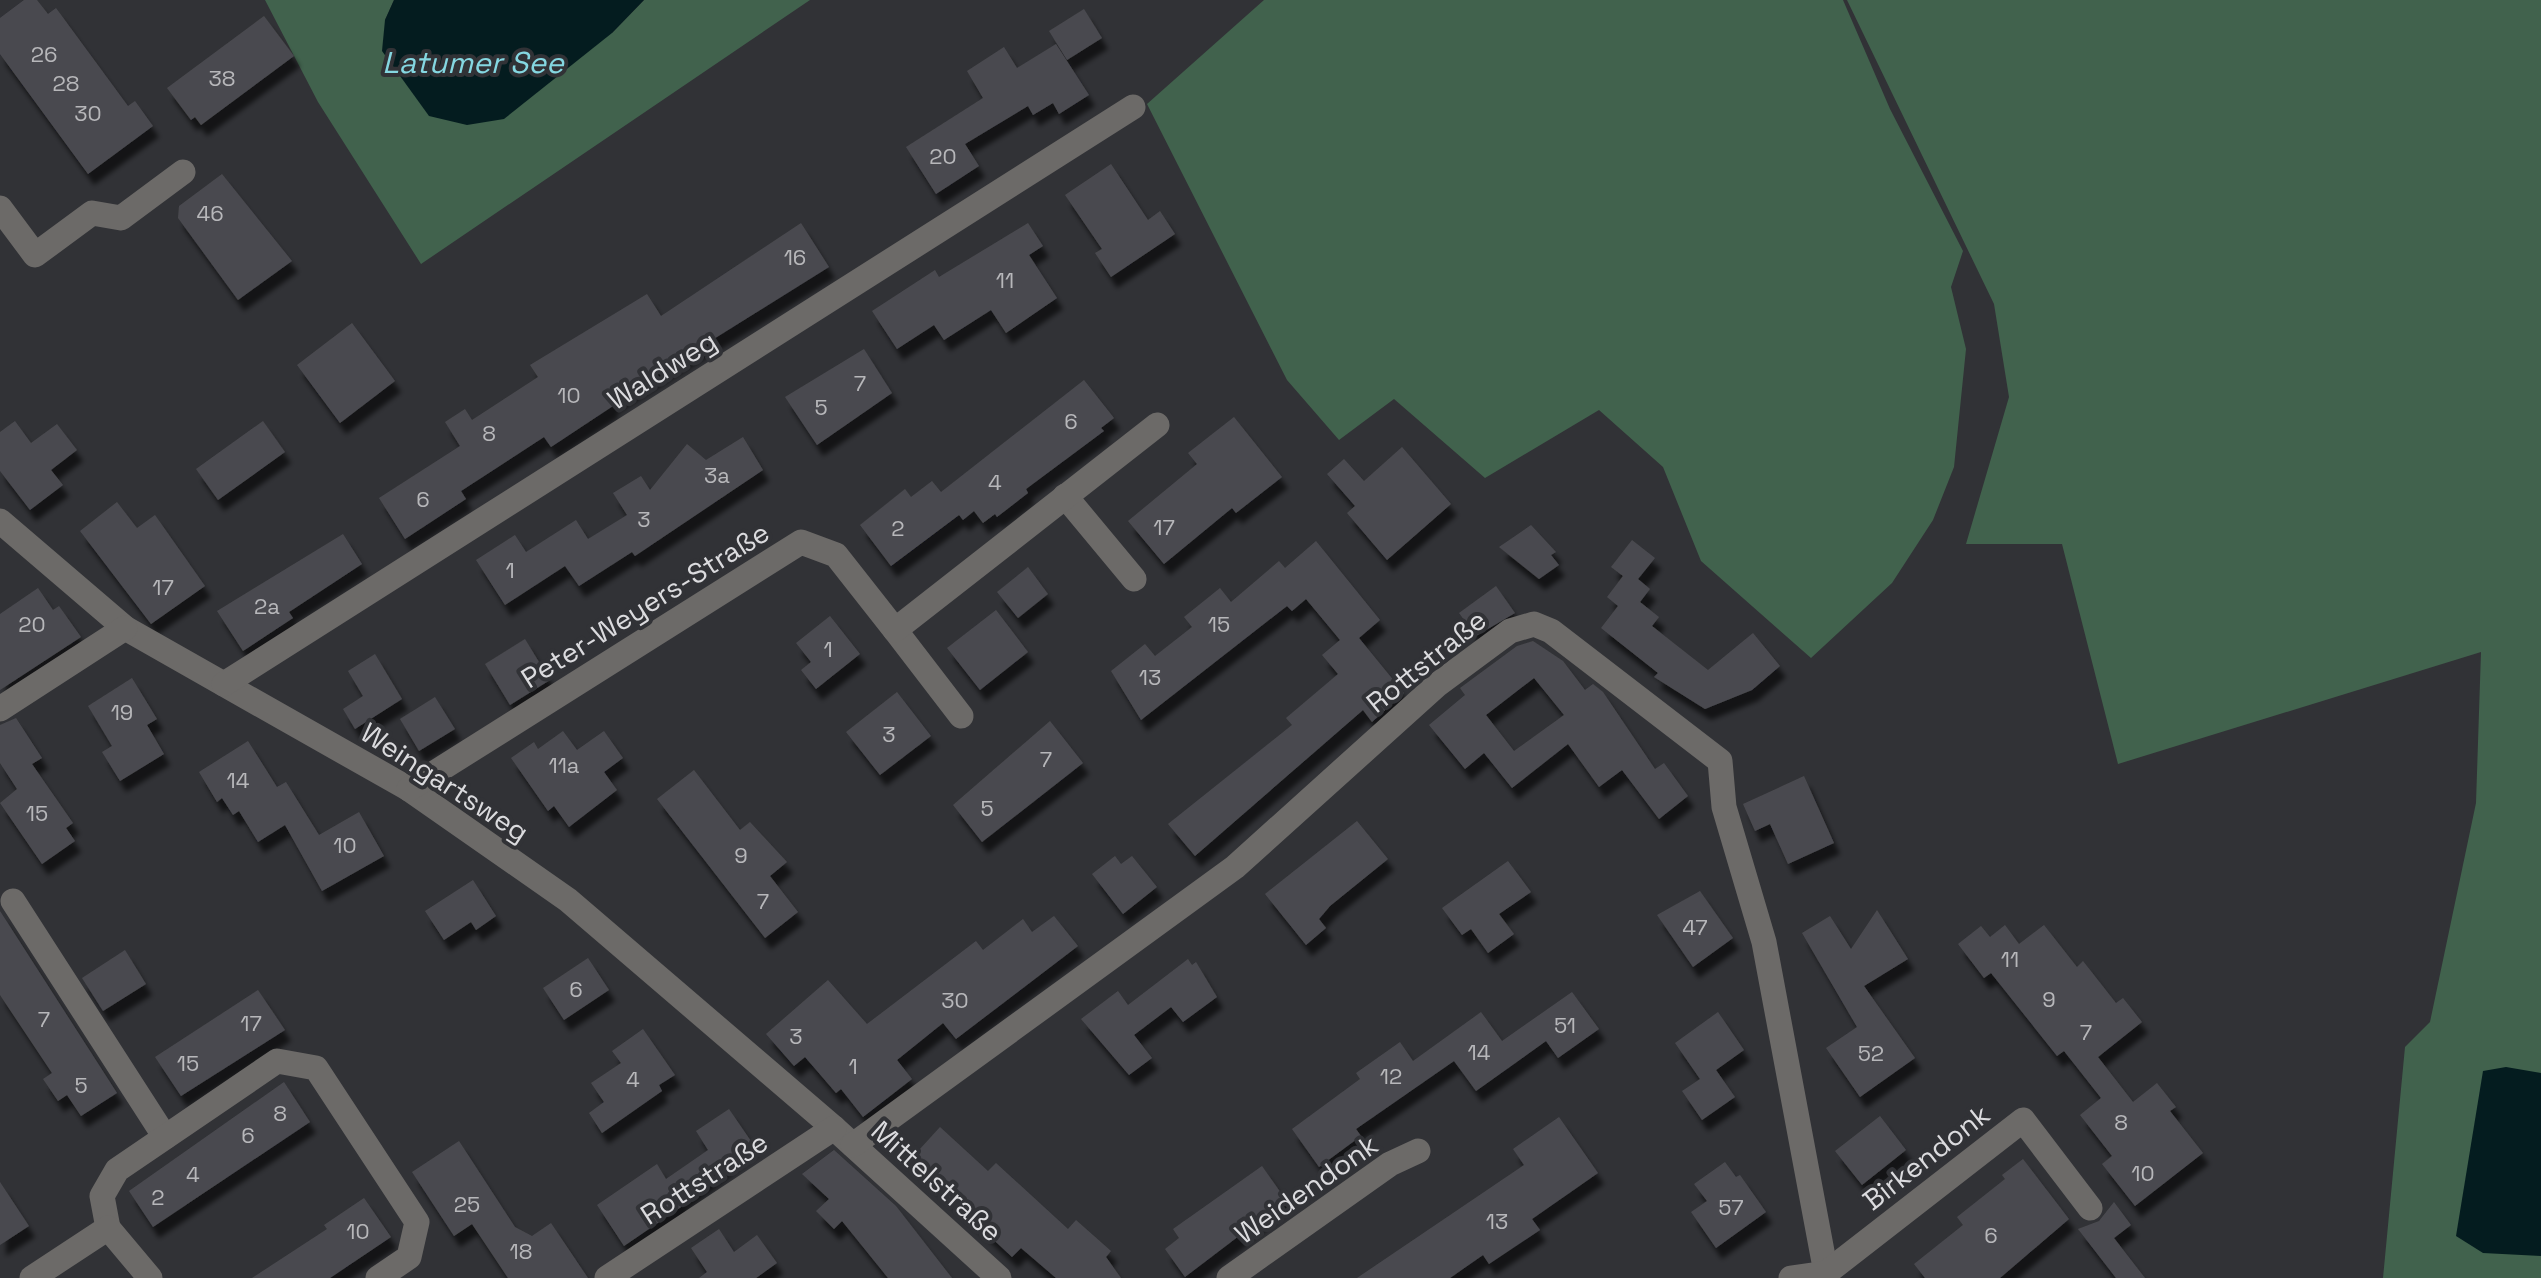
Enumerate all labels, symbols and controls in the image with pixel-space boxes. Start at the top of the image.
house number: 26 [31,40,57,68]
water label: Latumer See [382,43,565,82]
house number: 38 [209,64,236,92]
house number: 28 [53,69,79,97]
house number: 30 [74,99,102,127]
house number: 20 [929,142,957,170]
house number: 46 [196,199,224,227]
house number: 16 [784,243,806,271]
house number: 11 [996,266,1014,294]
street label: Waldweg [601,322,723,418]
house number: 7 [854,369,866,397]
house number: 10 [557,381,581,409]
house number: 5 [814,393,828,421]
house number: 6 [1064,407,1078,435]
house number: 8 [482,419,496,447]
house number: 3a [704,461,730,489]
house number: 4 [988,468,1002,496]
house number: 6 [416,485,430,513]
house number: 3 [637,505,651,533]
house number: 17 [1153,513,1175,541]
street label: Peter-Weyers-Straße [514,514,776,696]
house number: 2 [891,514,905,542]
house number: 1 [505,556,515,584]
house number: 17 [152,573,174,601]
house number: 2a [254,592,280,620]
street label: Rottstraße [1359,602,1493,720]
house number: 20 [18,610,46,638]
house number: 15 [1208,610,1230,638]
house number: 1 [823,635,833,663]
house number: 13 [1139,663,1161,691]
house number: 19 [111,698,133,726]
street label: Weingartsweg [354,714,536,850]
house number: 3 [882,720,896,748]
house number: 7 [1040,745,1052,773]
house number: 11a [548,751,580,779]
house number: 14 [227,766,250,794]
house number: 5 [980,794,994,822]
house number: 15 [26,799,48,827]
house number: 10 [333,831,357,859]
house number: 9 [734,841,748,869]
house number: 7 [757,887,769,915]
house number: 47 [1682,913,1708,941]
house number: 11 [2001,945,2019,973]
house number: 6 [569,975,583,1003]
house number: 9 [2042,985,2056,1013]
house number: 30 [941,986,969,1014]
house number: 7 [38,1005,50,1033]
house number: 17 [240,1009,262,1037]
house number: 51 [1554,1011,1576,1039]
house number: 7 [2080,1018,2092,1046]
house number: 3 [789,1022,803,1050]
house number: 14 [1468,1038,1491,1066]
house number: 52 [1858,1039,1884,1067]
house number: 15 [177,1049,199,1077]
house number: 1 [848,1052,858,1080]
house number: 12 [1380,1062,1402,1090]
house number: 4 [626,1065,640,1093]
house number: 5 [74,1071,88,1099]
street label: Birkendonk [1855,1096,1997,1218]
house number: 8 [273,1099,287,1127]
house number: 8 [2114,1108,2128,1136]
street label: Mittelstraße [864,1113,1010,1249]
house number: 6 [241,1121,255,1149]
street label: Rottstraße [634,1124,774,1232]
street label: Weidendonk [1227,1126,1385,1252]
house number: 10 [2131,1159,2155,1187]
house number: 4 [186,1160,200,1188]
house number: 2 [151,1183,165,1211]
house number: 25 [454,1190,480,1218]
house number: 57 [1718,1193,1744,1221]
house number: 13 [1486,1207,1508,1235]
house number: 10 [346,1217,370,1245]
house number: 6 [1984,1221,1998,1249]
house number: 18 [510,1237,532,1265]

